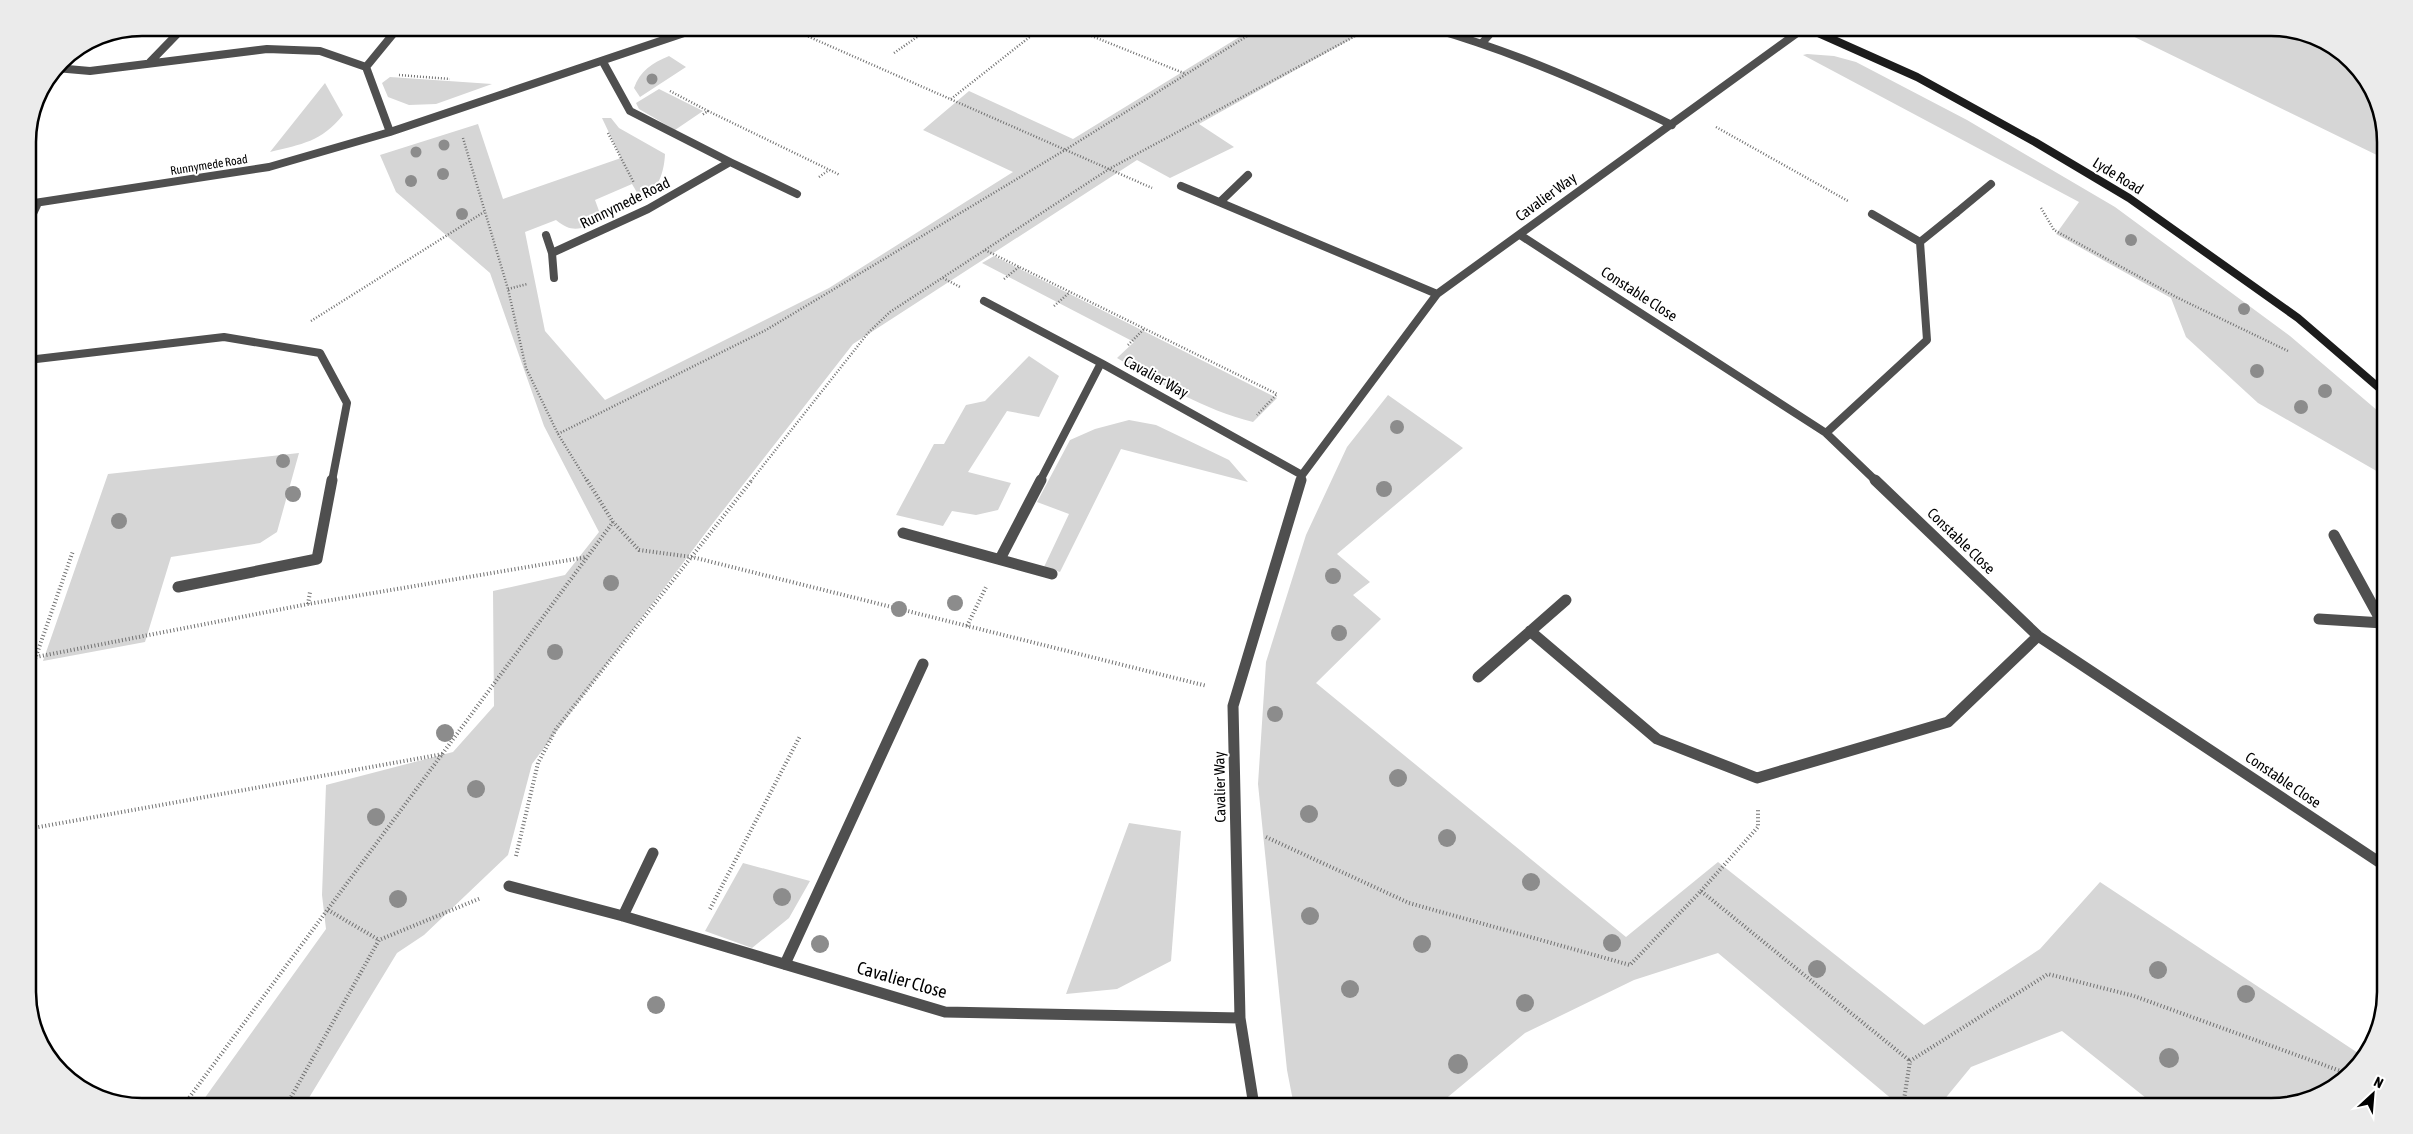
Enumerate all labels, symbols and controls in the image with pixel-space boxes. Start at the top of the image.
street label: Runnymede Road [169,152,249,178]
street label: Lyde Road [2090,154,2147,198]
street label: Cavalier Way [1512,169,1579,224]
street label: Runnymede Road [577,174,672,232]
street label: Constable Close [1598,263,1681,325]
street label: Cavalier Way [1121,352,1191,401]
street label: Constable Close [1924,504,1999,577]
street label: Constable Close [2242,748,2324,811]
street label: Cavalier Way [1210,751,1229,823]
street label: Cavalier Close [855,957,950,1002]
north arrow [2348,1069,2398,1119]
text: N [2371,1073,2386,1091]

